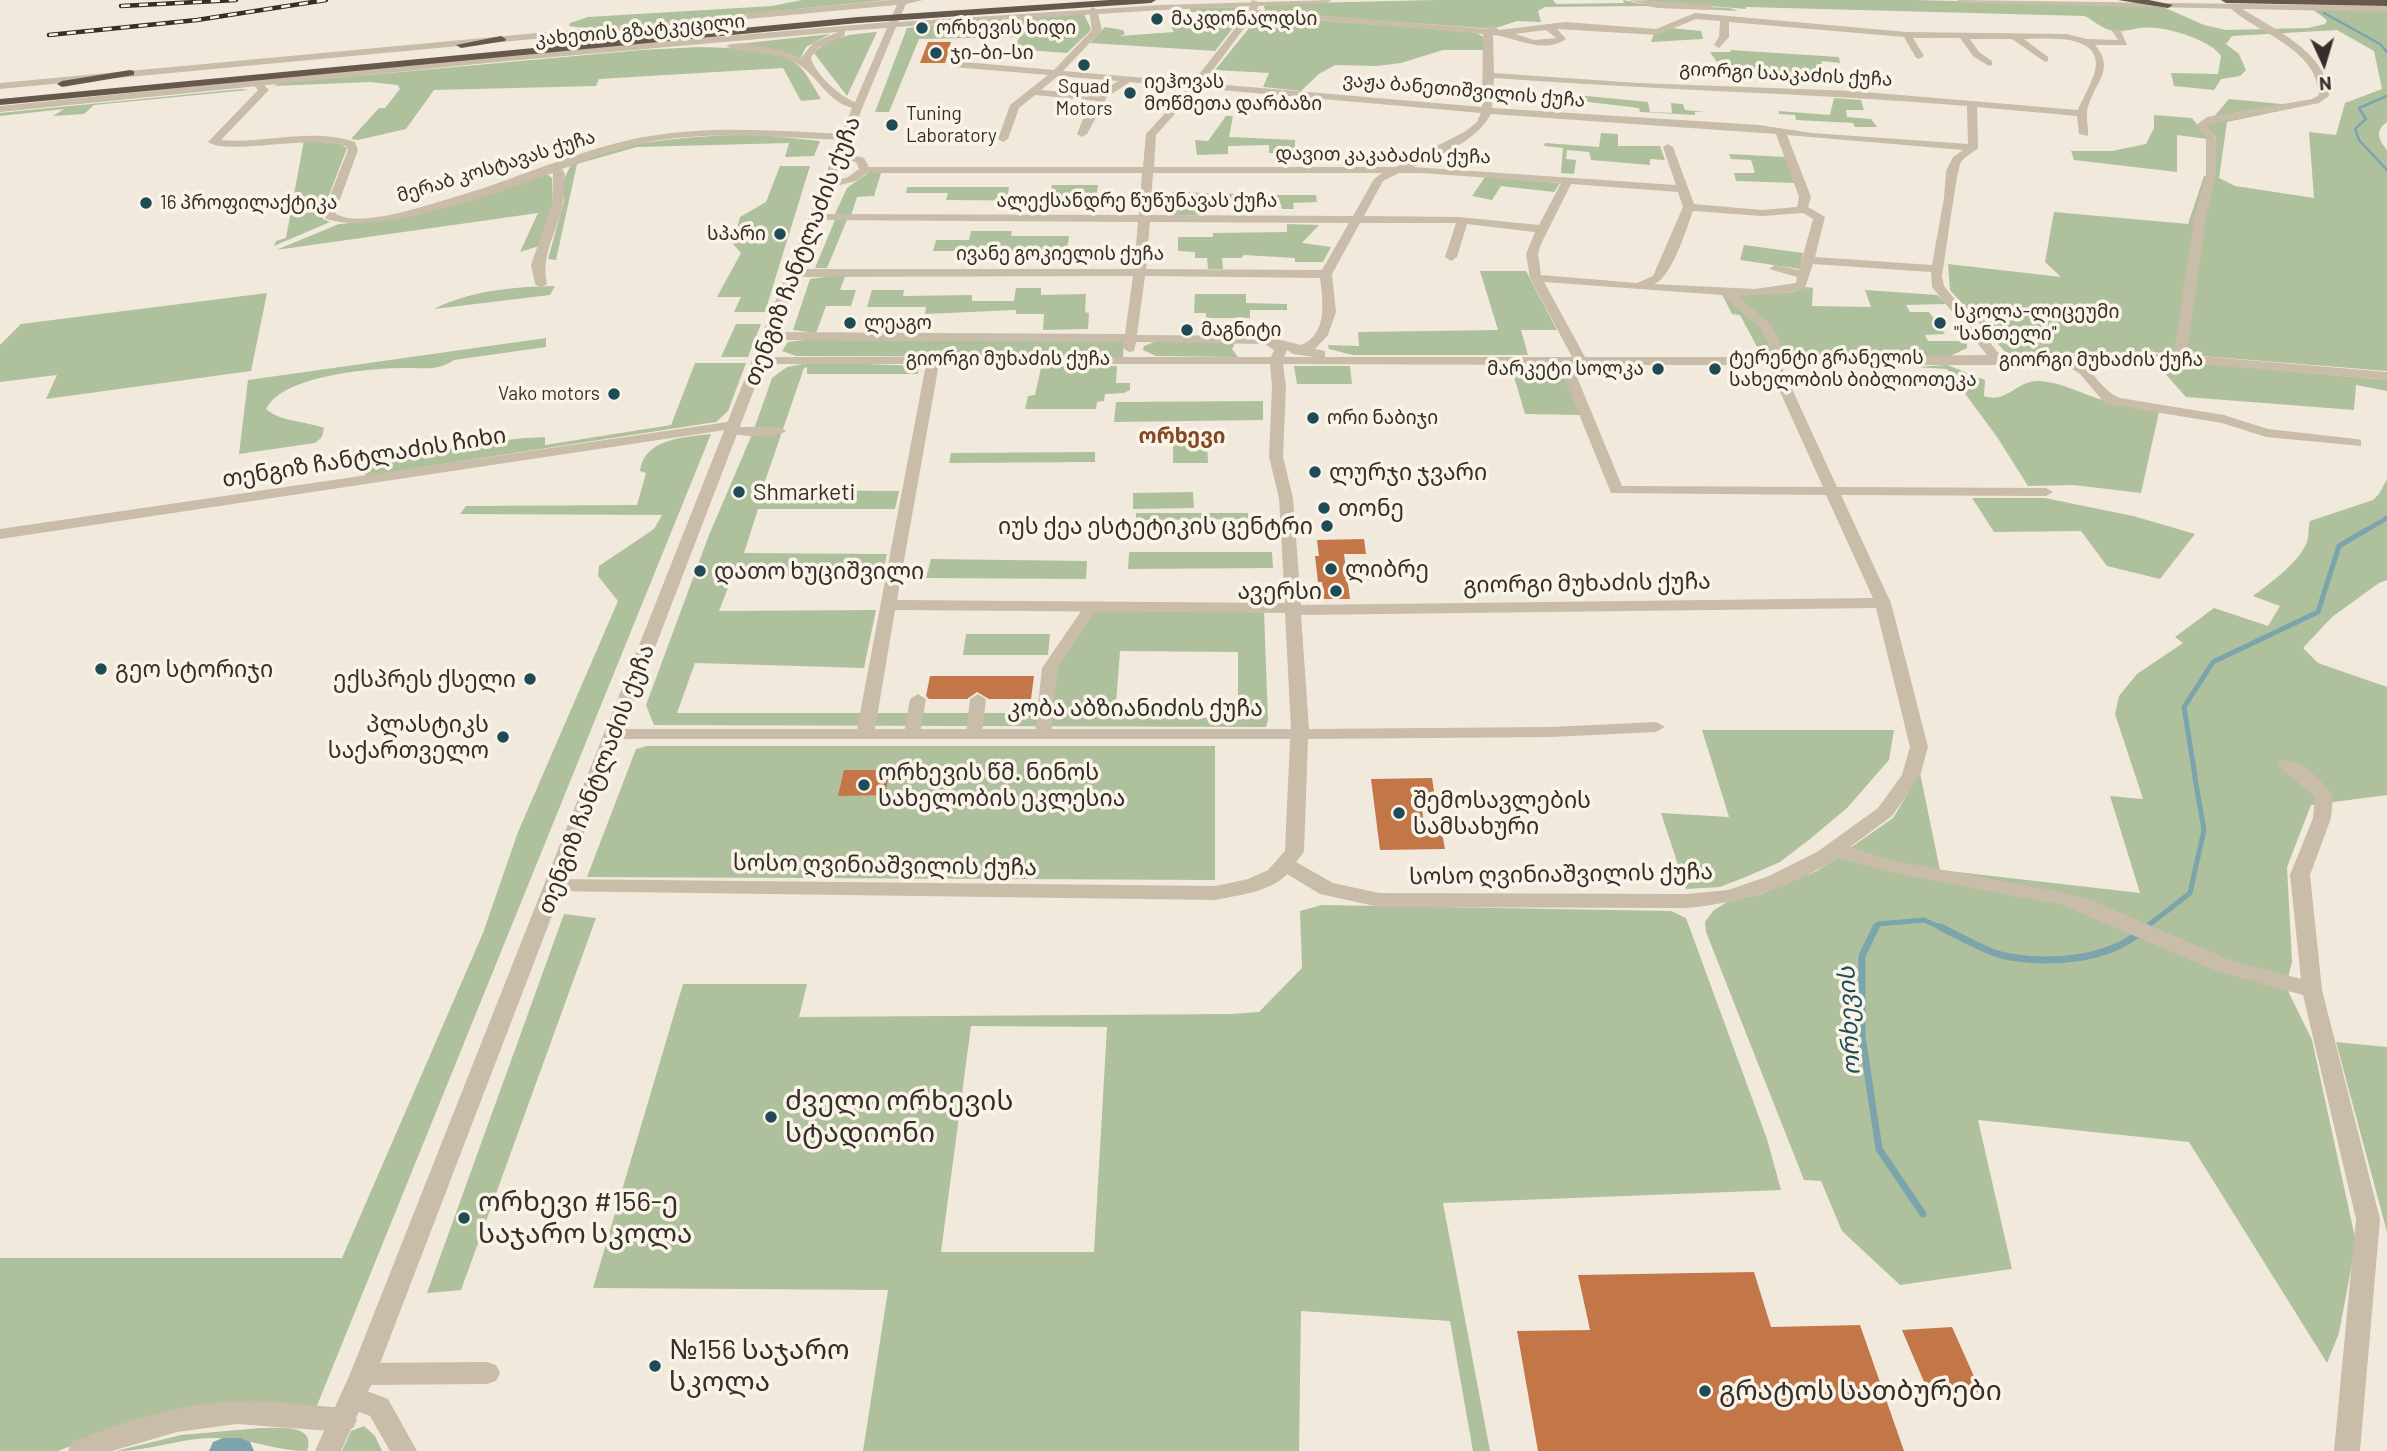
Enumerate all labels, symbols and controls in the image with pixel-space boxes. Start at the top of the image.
place label: მაკდონალდსი [1171,8,1317,30]
street label: კახეთის გზატკეცილი [534,9,746,51]
marker: მაკდონალდსი [1149,11,1165,27]
place label: ორხევის ხიდი [936,17,1076,39]
marker: ორხევის ხიდი [914,20,930,36]
north arrow [2289,28,2359,98]
place label: ჯი–ბი–სი [950,42,1034,64]
marker: ჯი–ბი–სი [928,45,944,61]
marker: Squad Motors [1076,57,1092,73]
street label: გიორგი სააკაძის ქუჩა [1679,57,1893,91]
street label: ვაჟა ბანეთიშვილის ქუჩა [1342,68,1586,112]
place label: იეჰოვას მოწმეთა დარბაზი [1144,71,1322,115]
text: N [2318,73,2333,96]
place label: Squad Motors [1056,76,1112,120]
marker: იეჰოვას მოწმეთა დარბაზი [1122,85,1138,101]
place label: Tuning Laboratory [906,103,997,147]
street label: თენგიზ ჩანტლაძის ქუჩა [738,112,866,390]
marker: Tuning Laboratory [884,117,900,133]
street label: მერაბ კოსტავას ქუჩა [394,125,598,207]
street label: დავით კაკაბაძის ქუჩა [1275,142,1491,168]
street label: ალექსანდრე წუწუნავას ქუჩა [997,190,1277,212]
place label: 16 პროფილაქტიკა [160,192,338,214]
marker: 16 პროფილაქტიკა [138,195,154,211]
place label: სპარი [707,223,766,245]
marker: სპარი [772,226,788,242]
street label: ივანე გოკიელის ქუჩა [956,243,1164,265]
place label: სკოლა-ლიცეუმი "სანთელი" [1954,301,2119,345]
place label: ლეაგო [864,312,932,334]
marker: ლეაგო [842,315,858,331]
marker: სკოლა-ლიცეუმი "სანთელი" [1932,315,1948,331]
place label: მაგნიტი [1201,319,1281,341]
marker: მაგნიტი [1179,322,1195,338]
place label: ტერენტი გრანელის სახელობის ბიბლიოთეკა [1729,347,1977,391]
street label: გიორგი მუხაძის ქუჩა [906,348,1110,370]
street label: გიორგი მუხაძის ქუჩა [1999,349,2203,371]
place label: მარკეტი სოლკა [1487,358,1644,380]
marker: მარკეტი სოლკა [1650,361,1666,377]
marker: ტერენტი გრანელის სახელობის ბიბლიოთეკა [1707,361,1723,377]
place label: Vako motors [498,383,600,405]
marker: Vako motors [606,386,622,402]
place label: ორი ნაბიჯი [1327,407,1438,429]
marker: ორი ნაბიჯი [1305,410,1321,426]
street label: თენგიზ ჩანტლაძის ჩიხი [220,421,508,493]
district label: ორხევი [1139,423,1225,449]
place label: ლურჯი ჯვარი [1329,458,1487,486]
marker: ლურჯი ჯვარი [1307,464,1323,480]
place label: Shmarketi [753,478,855,506]
marker: Shmarketi [731,484,747,500]
place label: თონე [1338,494,1404,522]
marker: თონე [1316,500,1332,516]
place label: იუს ქეა ესტეტიკის ცენტრი [998,512,1313,540]
marker: იუს ქეა ესტეტიკის ცენტრი [1319,518,1335,534]
place label: ლიბრე [1345,555,1429,583]
place label: დათო ხუციშვილი [714,557,924,585]
marker: ლიბრე [1323,561,1339,577]
marker: დათო ხუციშვილი [692,563,708,579]
street label: გიორგი მუხაძის ქუჩა [1463,567,1711,599]
place label: ავერსი [1237,577,1322,605]
marker: ავერსი [1328,583,1344,599]
street label: თენგიზ ჩანტლაძის ქუჩა [532,640,660,918]
place label: გეო სტორიჯი [115,655,273,683]
marker: გეო სტორიჯი [93,661,109,677]
place label: ექსპრეს ქსელი [333,665,516,693]
marker: ექსპრეს ქსელი [522,671,538,687]
street label: კობა აბზიანიძის ქუჩა [1007,694,1263,722]
place label: პლასტიკს საქართველო [328,710,489,764]
marker: პლასტიკს საქართველო [495,729,511,745]
place label: ორხევის წმ. ნინოს სახელობის ეკლესია [878,758,1125,812]
marker: ორხევის წმ. ნინოს სახელობის ეკლესია [856,777,872,793]
place label: შემოსავლების სამსახური [1413,786,1591,840]
marker: შემოსავლების სამსახური [1391,805,1407,821]
street label: სოსო ღვინიაშვილის ქუჩა [733,849,1037,881]
street label: სოსო ღვინიაშვილის ქუჩა [1409,858,1713,890]
water label: ორხევის [1832,966,1866,1076]
place label: ძველი ორხევის სტადიონი [785,1084,1013,1150]
marker: ძველი ორხევის სტადიონი [763,1109,779,1125]
place label: ორხევი #156-ე საჯარო სკოლა [478,1185,692,1251]
marker: ორხევი #156-ე საჯარო სკოლა [456,1210,472,1226]
place label: №156 საჯარო სკოლა [669,1333,849,1399]
marker: №156 საჯარო სკოლა [647,1358,663,1374]
place label: გრატოს სათბურები [1719,1374,2002,1408]
marker: გრატოს სათბურები [1697,1383,1713,1399]

